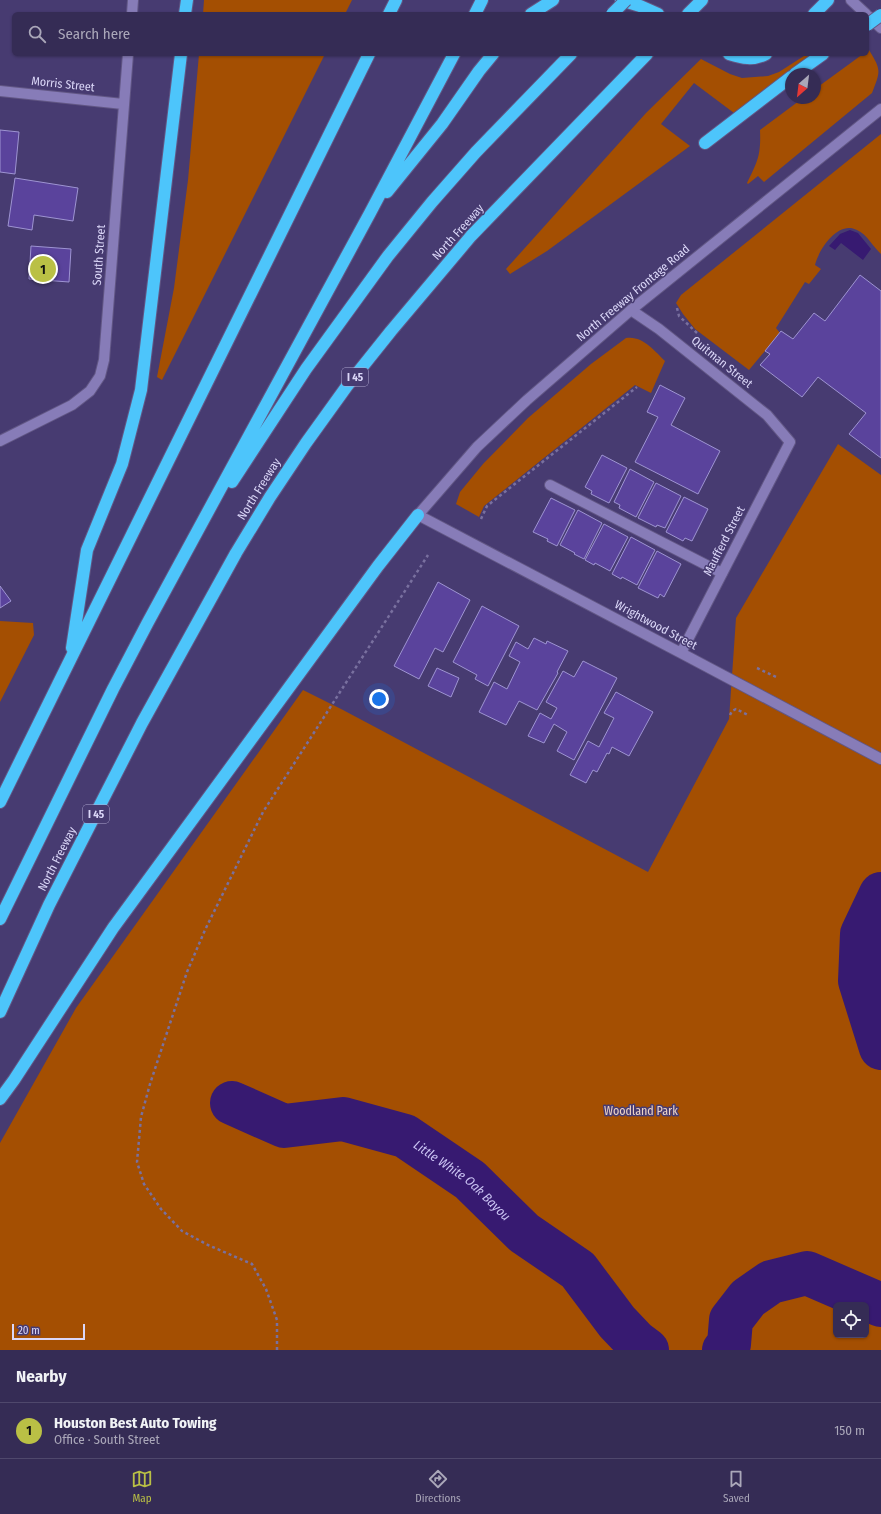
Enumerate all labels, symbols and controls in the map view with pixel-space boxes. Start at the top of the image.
search box [12,12,869,56]
icon: search [26,23,48,45]
text: Search here [58,25,130,43]
north arrow [785,68,821,104]
street label: Morris Street [31,74,95,94]
street label: North Freeway [429,201,487,263]
street label: South Street [90,224,108,286]
street label: North Freeway Frontage Road [574,242,692,344]
pin: 1 [30,254,56,284]
street label: Quitman Street [689,333,755,391]
road number: I 45 [342,368,368,386]
street label: North Freeway [234,455,284,522]
street label: Maufferd Street [700,504,748,578]
street label: Wrightwood Street [612,597,700,653]
your location [369,689,389,709]
road number: I 45 [83,805,109,823]
street label: North Freeway [35,824,79,893]
park label: Woodland Park [604,1104,678,1118]
water label: Little White Oak Bayou [411,1137,514,1223]
map controls [833,1302,869,1338]
button: locate [833,1302,869,1338]
scale bar [12,1322,85,1341]
text: 20 m [18,1324,40,1337]
text: Nearby [16,1366,67,1387]
text: Houston Best Auto Towing [54,1414,216,1432]
text: 1 [26,1423,32,1438]
text: 150 m [834,1423,865,1438]
text: Office · South Street [54,1432,160,1447]
tab: Map [131,1468,153,1505]
tab: Directions [415,1468,461,1505]
tab: Saved [723,1468,750,1505]

